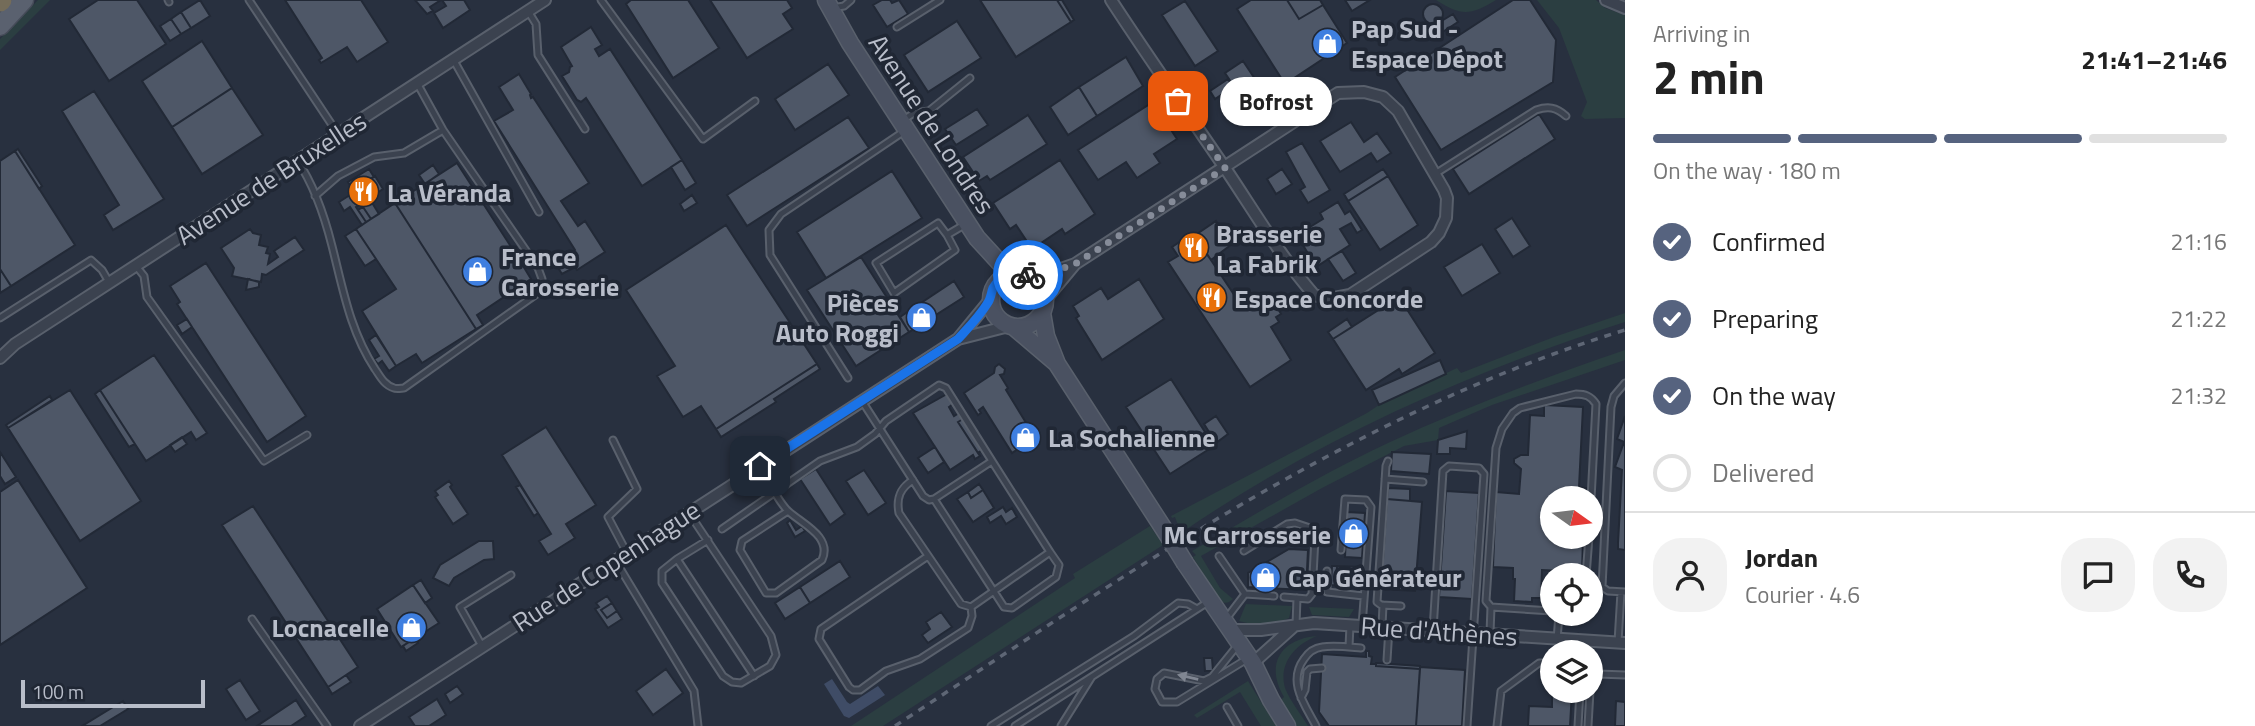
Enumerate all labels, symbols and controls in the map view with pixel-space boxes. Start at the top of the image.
place label: Pap Sud - Espace Dépot [1351,9,1503,78]
text: Arriving in [1653,16,1750,51]
street label: Avenue de Londres [859,26,1005,222]
shop icon: Pap Sud - Espace Dépot [1311,26,1345,60]
text: 21:41–21:46 [2081,40,2227,79]
text: 2 min [1653,42,1765,112]
pin [1148,71,1208,131]
callout: Bofrost [1220,76,1332,126]
icon: bag [1159,82,1197,120]
text: Bofrost [1239,84,1313,119]
street label: Avenue de Bruxelles [168,102,374,254]
text: On the way · 180 m [1653,153,1841,188]
place label: La Véranda [387,173,511,212]
restaurant icon: La Véranda [347,175,381,209]
place label: Brasserie La Fabrik [1216,214,1322,283]
text: Confirmed [1712,222,1826,261]
icon: check [1653,223,1691,261]
text: 21:16 [2170,224,2227,259]
restaurant icon: Brasserie La Fabrik [1176,231,1210,265]
place label: France Carosserie [501,237,619,306]
courier [993,240,1063,310]
shop icon: France Carosserie [461,254,495,288]
icon: bike [1009,256,1047,294]
place label: Espace Concorde [1234,279,1423,318]
restaurant icon: Espace Concorde [1194,281,1228,315]
place label: Pièces Auto Roggi [776,283,899,352]
text: Preparing [1712,299,1818,338]
shop icon: Pièces Auto Roggi [905,300,939,334]
icon: check [1653,300,1691,338]
text: 21:22 [2170,301,2227,336]
text: On the way [1712,376,1836,415]
icon: check [1653,377,1691,415]
text: 21:32 [2170,378,2227,413]
place label: La Sochalienne [1048,418,1216,457]
shop icon: La Sochalienne [1008,420,1042,454]
pin [730,436,790,496]
icon: home [741,447,779,485]
text: Delivered [1712,453,1815,492]
north arrow [1540,486,1603,550]
map controls [1540,486,1603,703]
street label: Rue de Copenhague [504,491,708,641]
place label: Mc Carrosserie [1164,515,1331,554]
shop icon: Mc Carrosserie [1337,517,1371,551]
button: person [1653,538,1727,612]
text: Jordan [1745,538,1818,577]
button: chat [2061,538,2135,612]
button: phone [2153,538,2227,612]
place label: Cap Générateur [1288,558,1462,597]
shop icon: Cap Générateur [1248,560,1282,594]
button: locate [1540,563,1603,626]
text: Courier · 4.6 [1745,577,1860,612]
street label: Rue d'Athènes [1359,606,1519,656]
place label: Locnacelle [272,608,389,647]
shop icon: Locnacelle [395,610,429,644]
button: layers [1540,640,1603,703]
one-way arrow [1177,671,1199,682]
scale bar [21,677,205,709]
text: 100 m [32,677,84,706]

